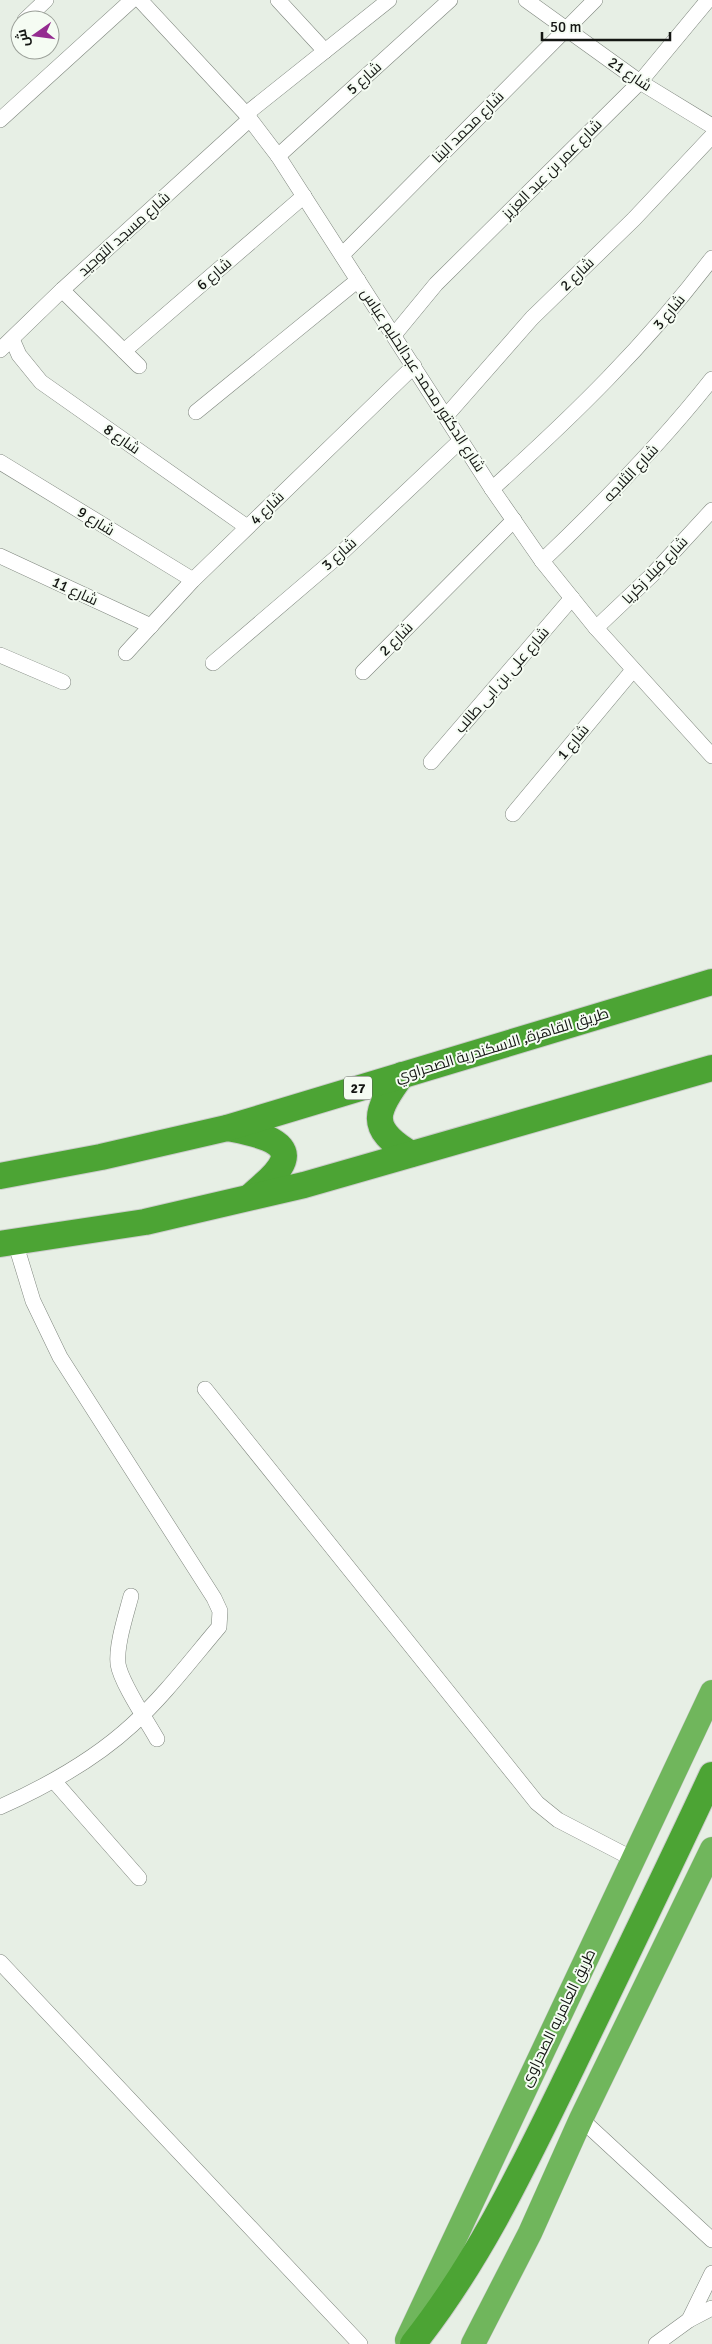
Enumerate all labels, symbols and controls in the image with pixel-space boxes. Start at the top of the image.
north arrow [10,10,60,60]
scale bar [542,10,670,42]
text: 50 m [550,18,581,36]
text: ش [12,27,33,49]
street label: شارع 21 [604,53,655,97]
street label: شارع 5 [343,58,386,100]
street label: شارع محمد البنا [428,87,509,168]
street label: شارع عمر بن عبد العزيز [498,115,607,225]
street label: شارع مسجد التوحيد [74,188,175,281]
street label: شارع 2 [556,253,599,296]
street label: شارع 6 [193,254,236,296]
street label: شارع الدكتور محمد عبدالحليم عباس [355,285,489,476]
street label: شارع 3 [649,291,690,335]
street label: شارع 8 [99,420,144,460]
street label: شارع الثلاجه [600,441,664,507]
street label: شارع 4 [246,487,289,530]
street label: شارع 9 [73,503,118,541]
street label: شارع فيلا زكريا [618,533,693,609]
street label: شارع 3 [318,534,361,576]
street label: شارع 11 [48,573,101,611]
street label: شارع 2 [375,618,418,661]
street label: شارع على بن ابى طالب [451,623,554,738]
street label: شارع 1 [553,721,594,765]
street label: طريق القاهرة, الاسكندرية الصحراوي [393,1004,612,1089]
road number: 27 [344,1076,372,1100]
street label: طريق العامريه الصحراوى [517,1946,600,2090]

